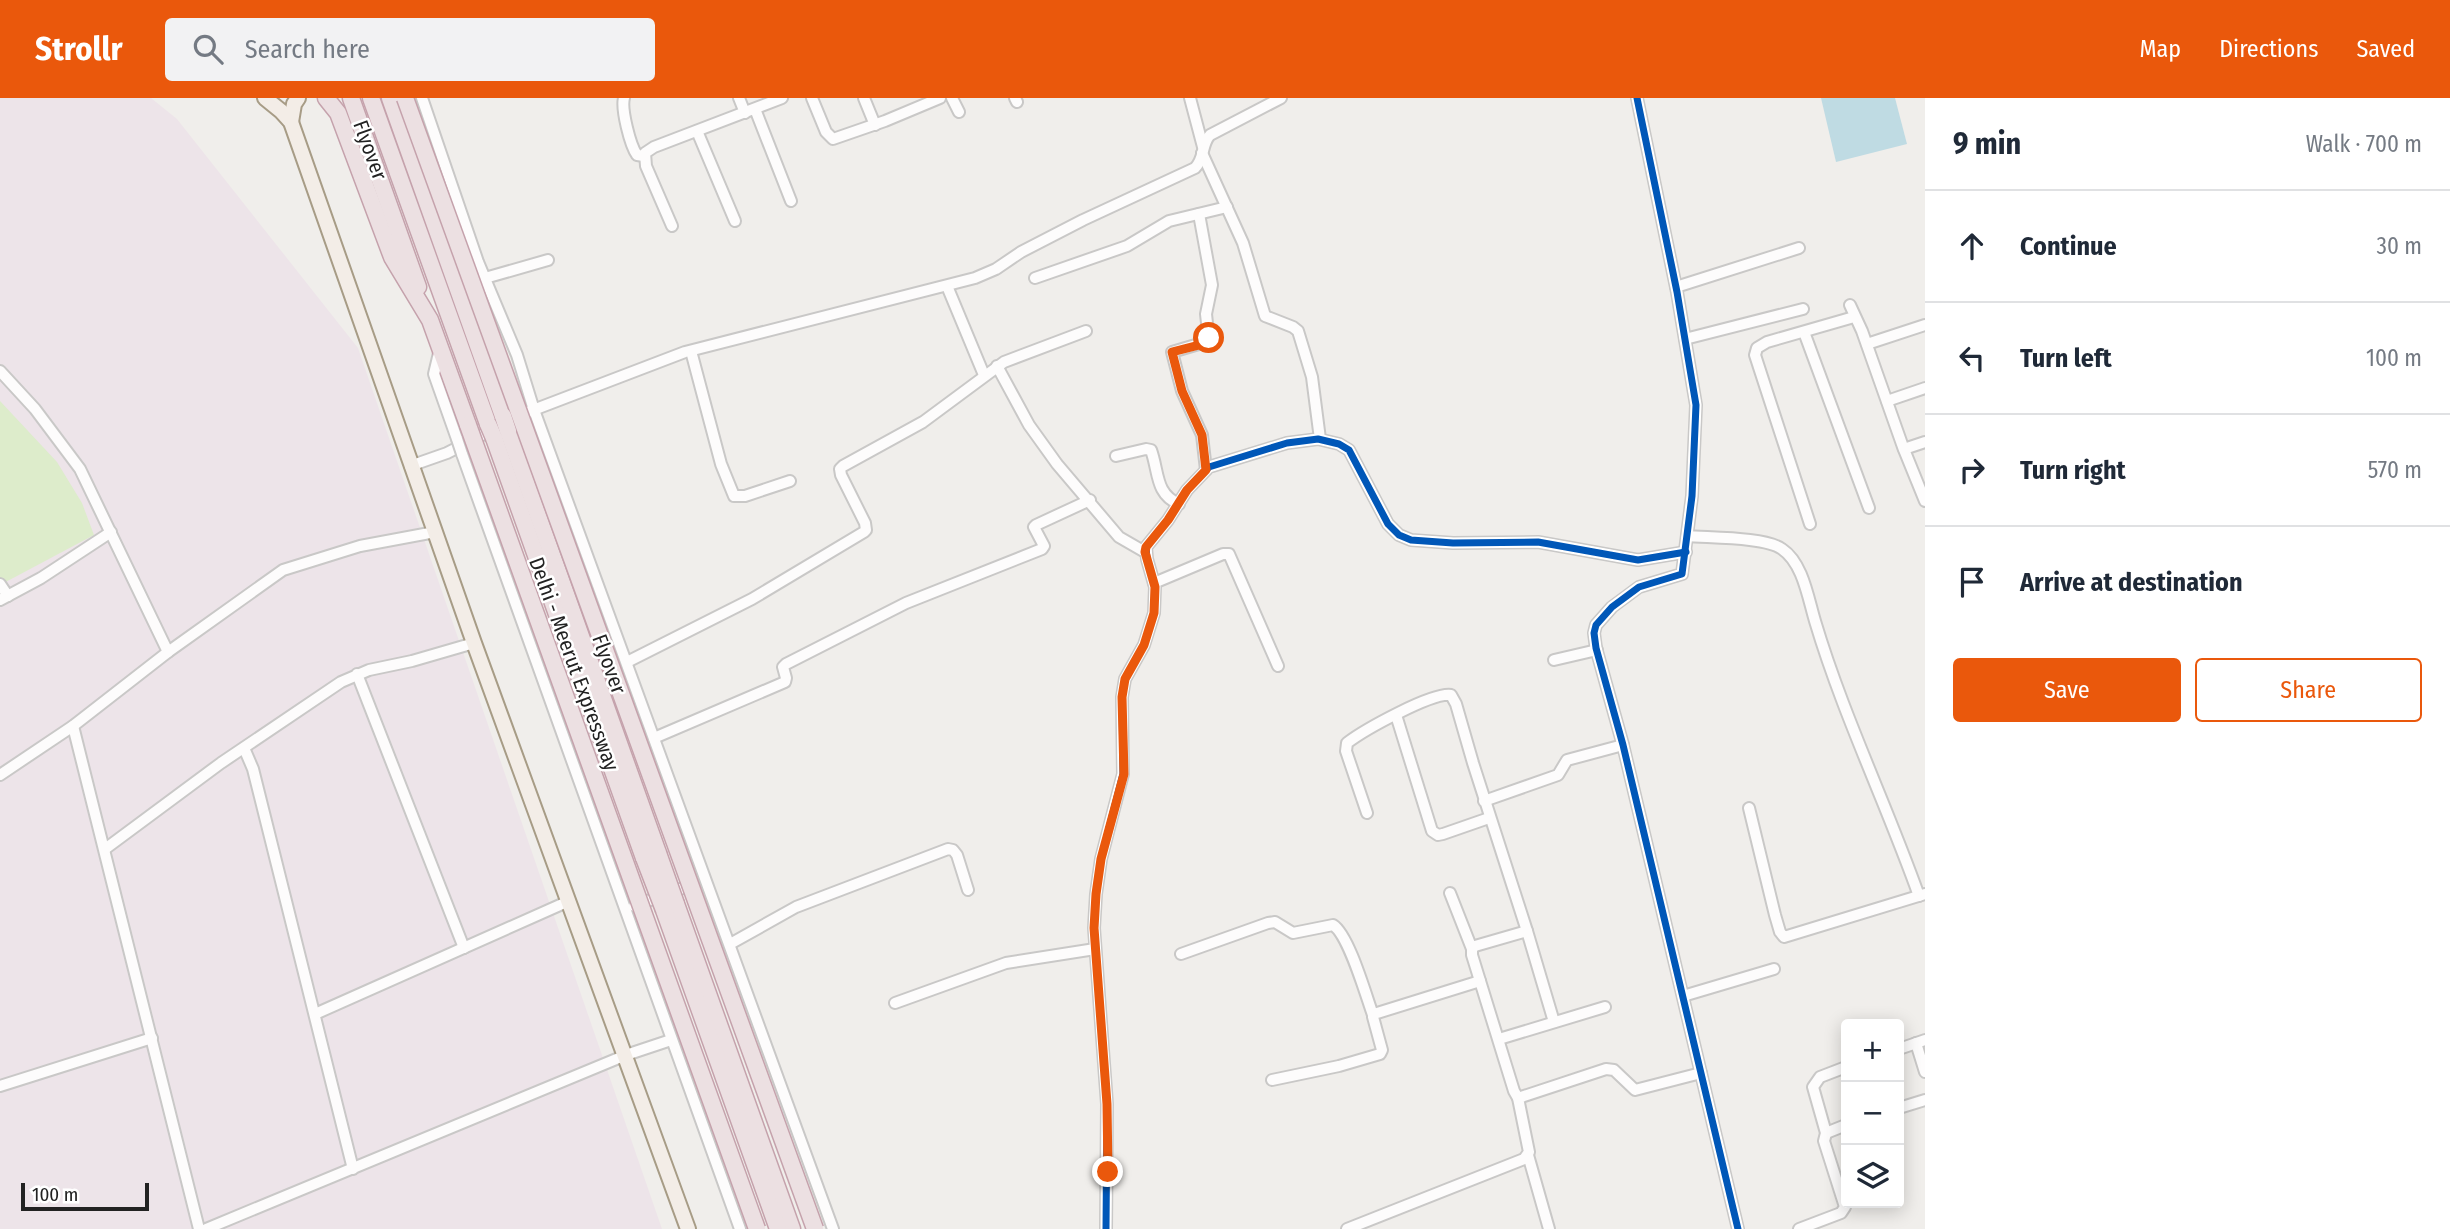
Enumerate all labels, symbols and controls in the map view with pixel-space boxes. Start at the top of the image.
search box [165,18,655,81]
text: Strollr [35,29,123,69]
icon: search [189,30,227,68]
text: Search here [245,34,370,65]
text: Map [2140,35,2181,63]
text: Directions [2219,35,2318,63]
text: Saved [2356,35,2415,63]
street label: Flyover [347,117,393,184]
text: 9 min [1953,126,2021,162]
text: Walk · 700 m [2306,130,2422,158]
icon: ahead [1953,227,1991,265]
text: Continue [2020,231,2117,262]
text: 30 m [2377,232,2422,260]
route start [1193,322,1224,353]
icon: left [1953,339,1991,377]
text: Turn left [2020,343,2112,374]
text: 100 m [2366,344,2422,372]
icon: right [1953,451,1991,489]
text: Turn right [2020,455,2126,486]
text: 570 m [2368,456,2422,484]
street label: Delhi - Meerut Expressway [523,554,625,775]
icon: arrive [1953,563,1991,601]
text: Arrive at destination [2020,567,2243,598]
street label: Flyover [586,631,632,698]
button: Save [1953,658,2181,722]
button: Share [2195,658,2422,722]
map controls [1841,1019,1904,1208]
button: + [1841,1019,1904,1082]
button: − [1841,1082,1904,1145]
button: layers [1841,1145,1904,1208]
route end [1092,1156,1123,1187]
scale bar [21,1180,149,1212]
text: 100 m [32,1183,78,1206]

